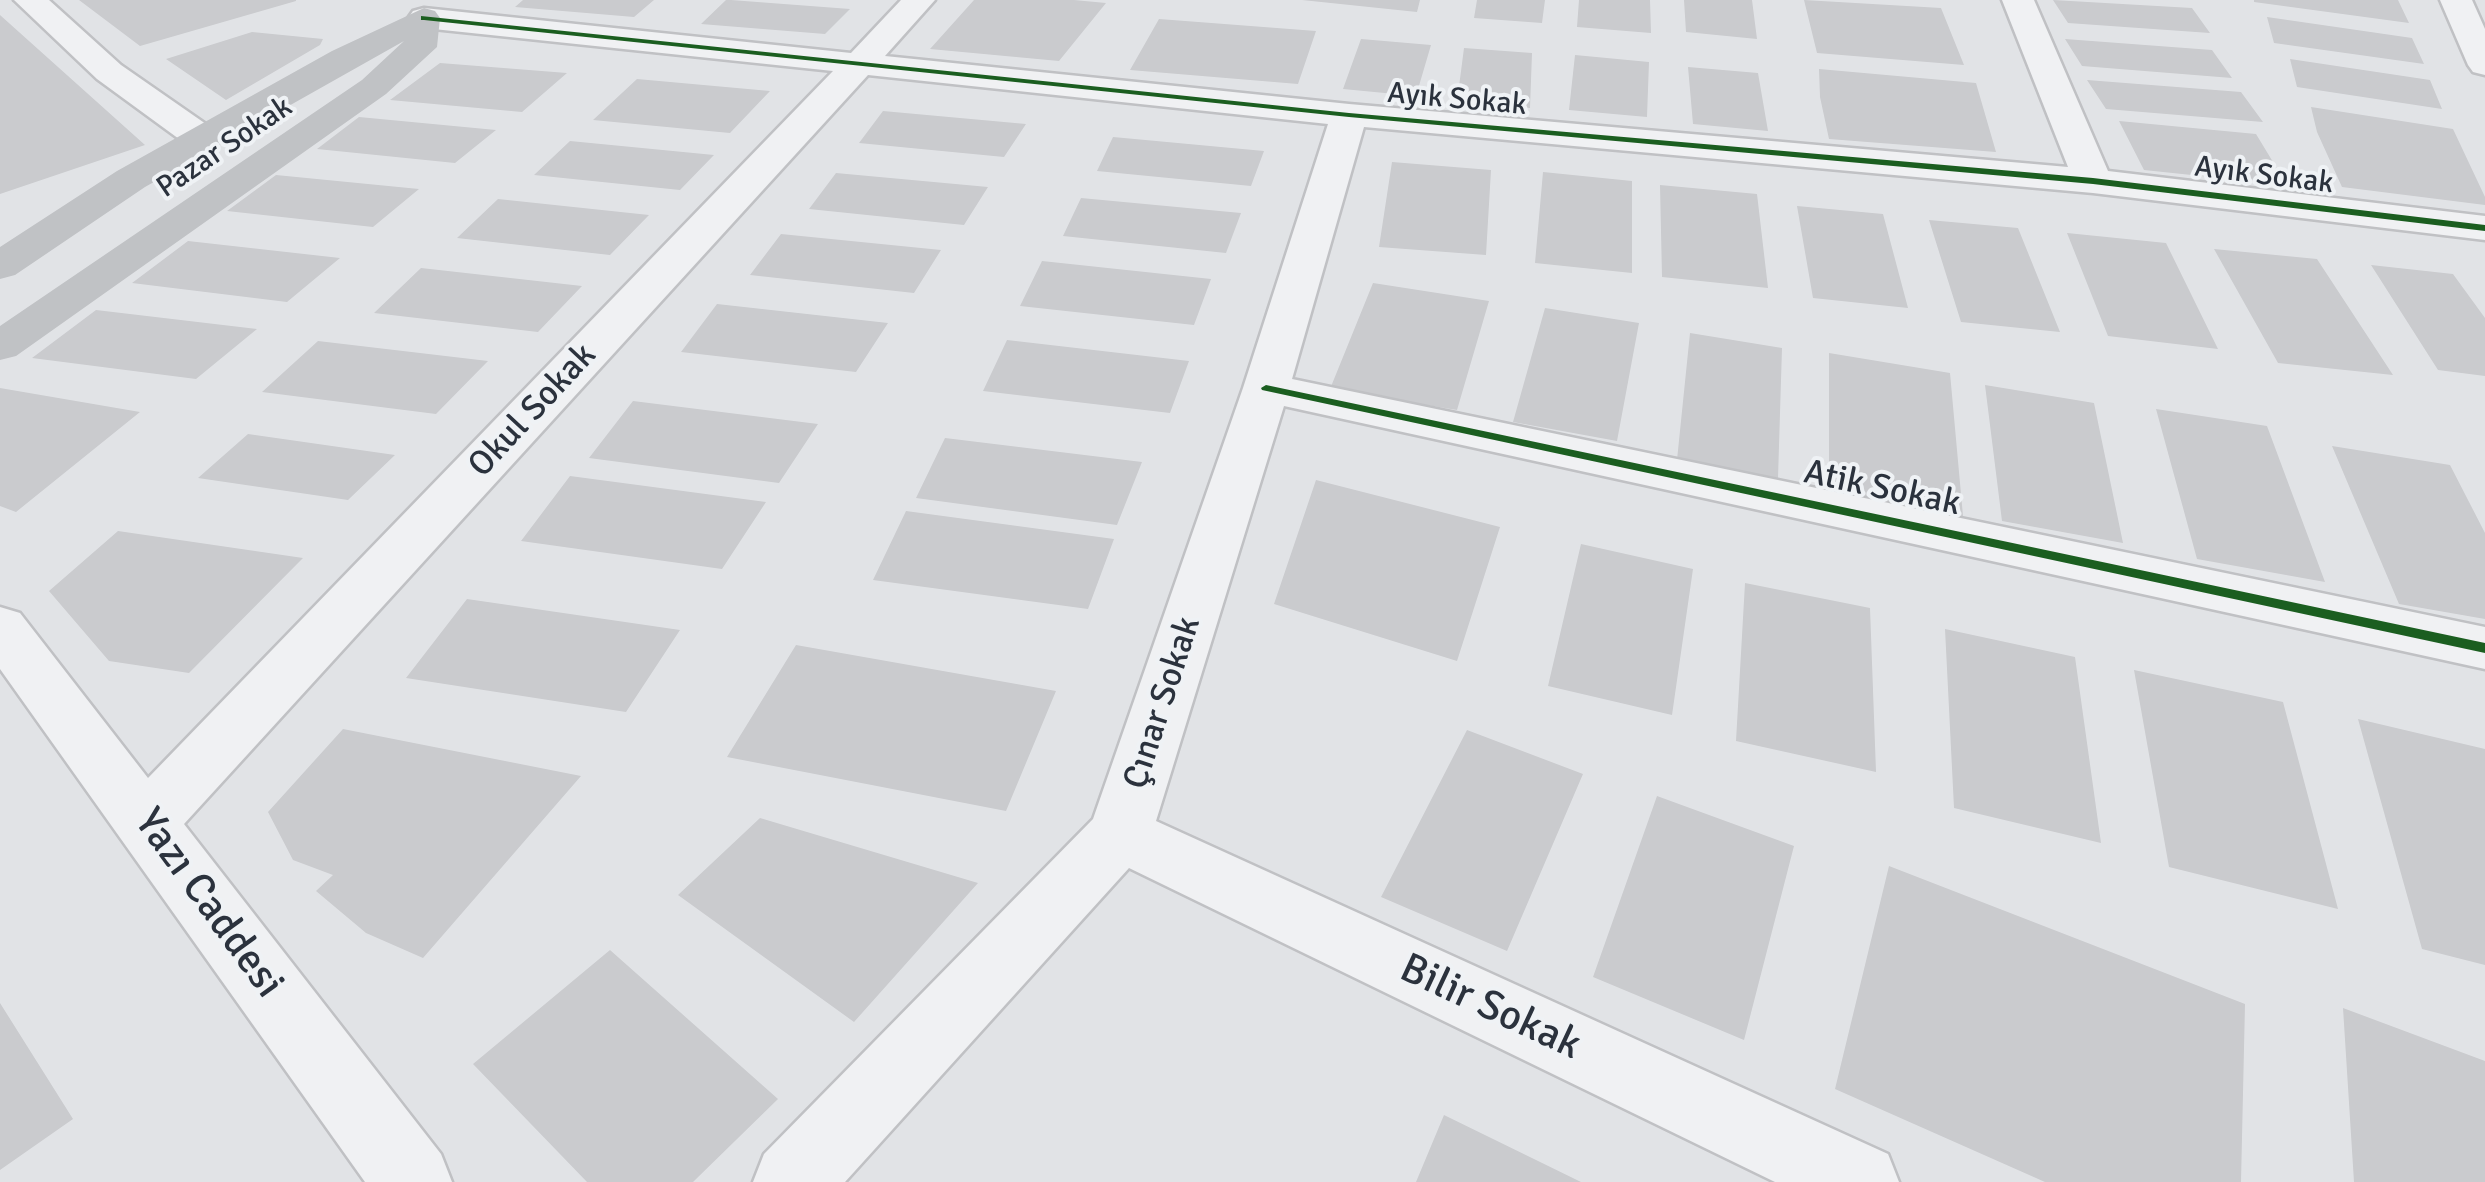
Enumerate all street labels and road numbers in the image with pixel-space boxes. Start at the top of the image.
street label: Ayık Sokak [1386,76,1528,124]
street label: Pazar Sokak [151,90,299,206]
street label: Ayık Sokak [2193,150,2335,202]
street label: Okul Sokak [460,335,606,487]
street label: Atik Sokak [1800,452,1964,526]
street label: Çınar Sokak [1115,612,1211,794]
street label: Yazı Caddesi [123,800,293,1008]
street label: Bilir Sokak [1392,944,1588,1072]

